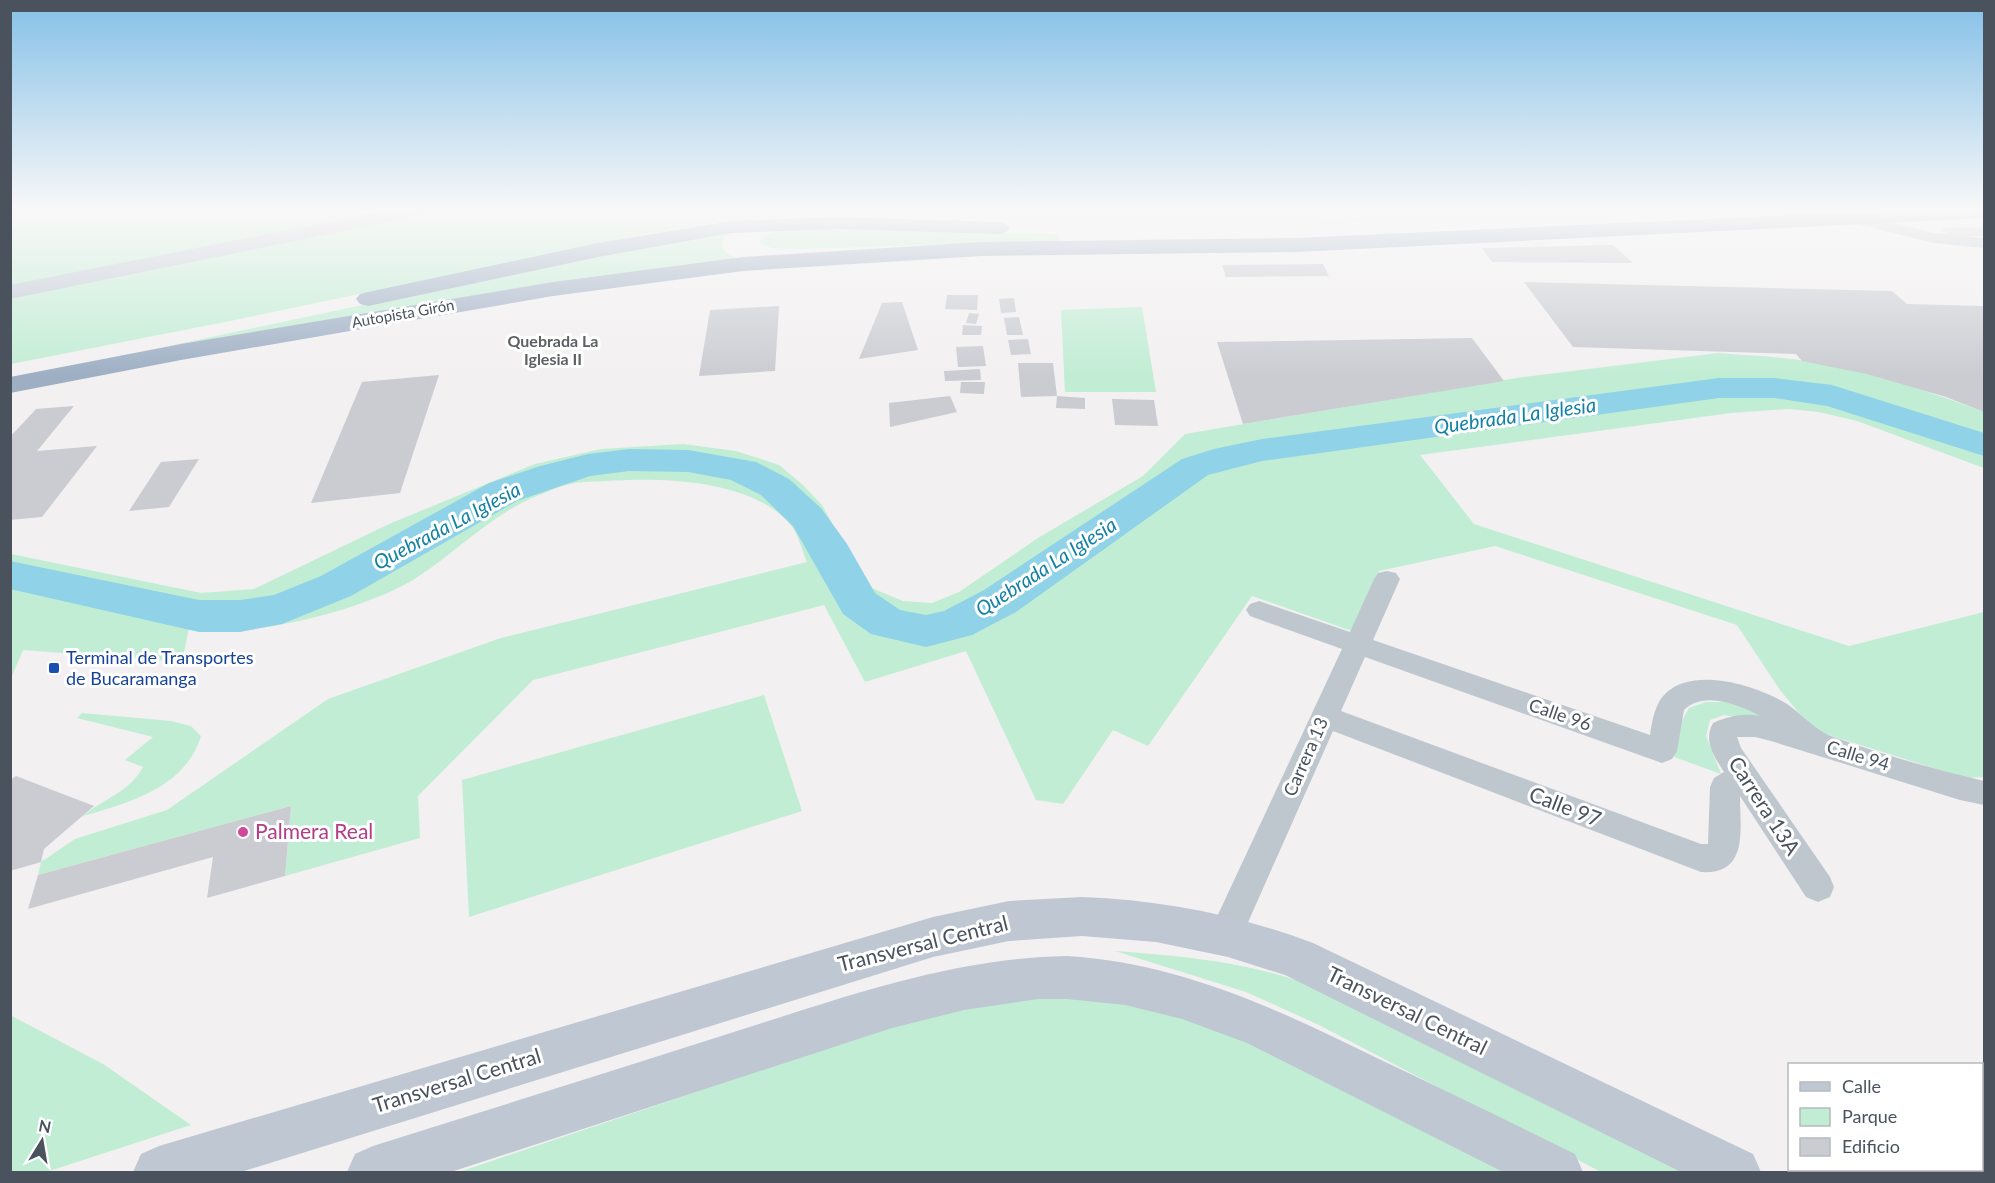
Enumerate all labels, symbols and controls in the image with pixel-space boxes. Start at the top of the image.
street label: Autopista Girón [350,295,456,331]
district label: Quebrada La Iglesia II [508,331,598,368]
water label: Quebrada La Iglesia [1432,392,1597,438]
water label: Quebrada La Iglesia [369,476,524,574]
water label: Quebrada La Iglesia [970,512,1120,621]
place label: Terminal de Transportes de Bucaramanga [66,646,254,689]
marker: Terminal de Transportes de Bucaramanga [47,661,61,675]
street label: Calle 96 [1526,693,1594,735]
street label: Carrera 13 [1278,714,1332,799]
street label: Calle 94 [1824,735,1892,775]
street label: Carrera 13A [1724,751,1807,860]
street label: Calle 97 [1526,780,1605,831]
place label: Palmera Real [255,818,373,843]
marker: Palmera Real [236,825,250,839]
street label: Transversal Central [835,909,1010,976]
street label: Transversal Central [1324,960,1492,1059]
street label: Transversal Central [369,1042,544,1117]
legend [1788,1063,1983,1171]
text: Calle [1842,1075,1881,1097]
text: Parque [1842,1105,1897,1127]
north arrow [12,1111,72,1171]
text: N [37,1115,53,1136]
text: Edificio [1842,1135,1900,1157]

